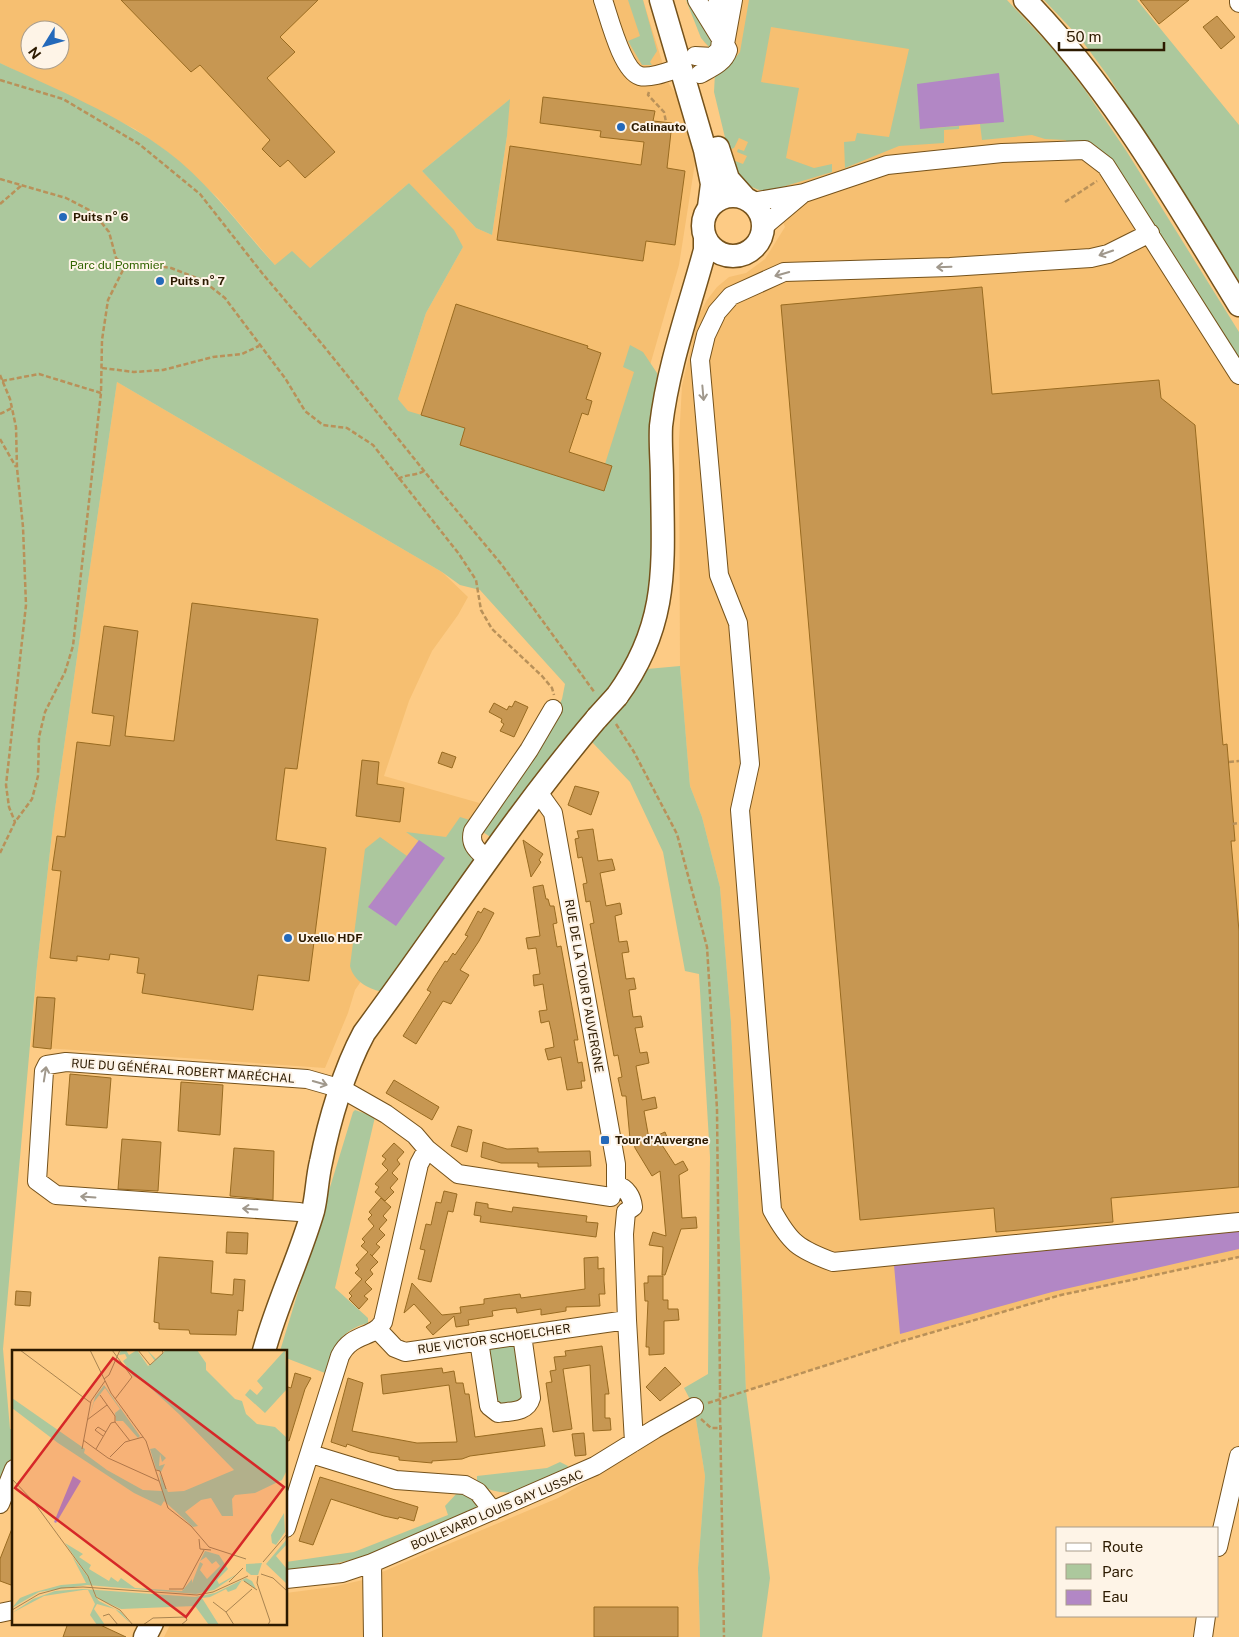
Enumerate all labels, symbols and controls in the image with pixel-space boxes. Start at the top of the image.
north arrow [20,20,70,70]
scale bar [1059,20,1164,52]
text: 50 m [1066,28,1101,45]
text: N [25,44,44,62]
place label: Calinauto [631,120,686,134]
marker: Calinauto [615,121,627,133]
place label: Puits n° 6 [73,210,129,224]
marker: Puits n° 6 [57,211,69,223]
one-way arrow [1099,249,1114,258]
park label: Parc du Pommier [70,258,165,272]
one-way arrow [937,263,953,272]
one-way arrow [775,269,791,279]
place label: Puits n° 7 [170,274,225,288]
marker: Puits n° 7 [154,275,166,287]
one-way arrow [698,385,708,401]
street label: RUE DE LA TOUR D'AUVERGNE [562,898,606,1074]
place label: Uxello HDF [298,931,363,945]
marker: Uxello HDF [282,932,294,944]
street label: RUE DU GÉNÉRAL ROBERT MARÉCHAL [71,1056,295,1086]
one-way arrow [40,1067,50,1083]
one-way arrow [312,1079,328,1088]
place label: Tour d'Auvergne [615,1133,709,1147]
marker: Tour d'Auvergne [599,1134,611,1146]
one-way arrow [80,1192,96,1202]
one-way arrow [242,1204,258,1213]
street label: RUE VICTOR SCHOELCHER [417,1321,571,1357]
inset map [12,1350,288,1624]
street label: BOULEVARD LOUIS GAY LUSSAC [409,1467,585,1553]
legend [1056,1527,1219,1617]
text: Route [1102,1538,1143,1555]
text: Parc [1102,1563,1134,1580]
text: Eau [1102,1588,1128,1605]

